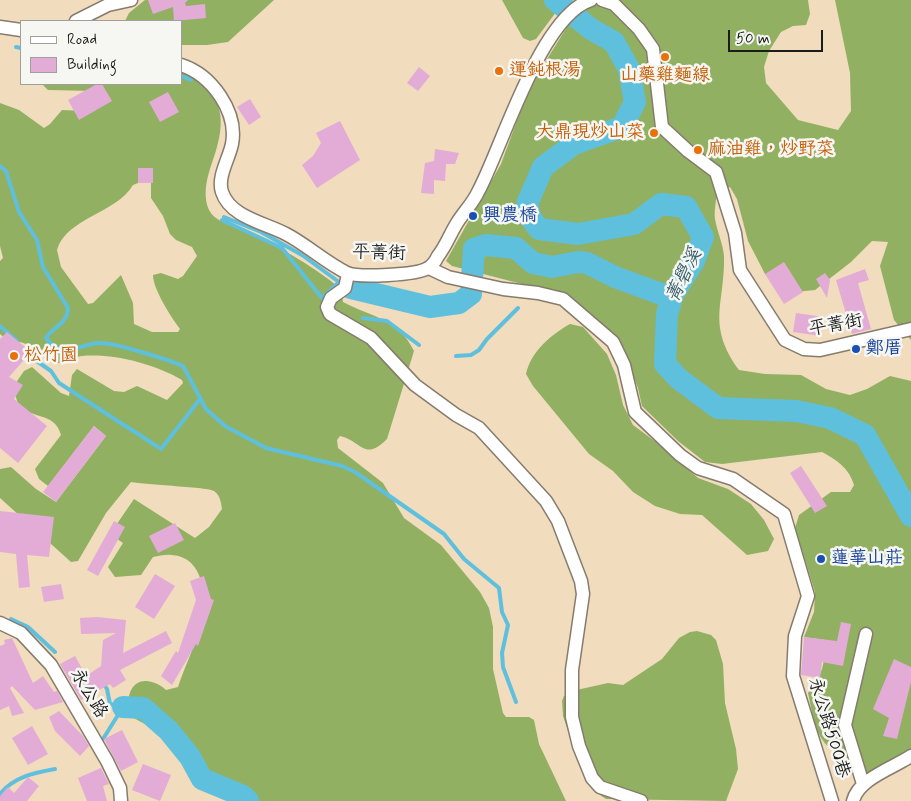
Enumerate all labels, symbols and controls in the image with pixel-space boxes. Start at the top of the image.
legend [20,20,182,85]
scale bar [731,20,826,52]
text: 50 m [736,29,770,49]
text: Road [67,30,97,50]
marker: 山藥雞麵線 [659,51,671,63]
text: Building [67,55,117,75]
place label: 運鈍根湯 [509,60,581,82]
marker: 運鈍根湯 [493,65,505,77]
place label: 山藥雞麵線 [620,65,710,87]
place label: 大鼎現炒山菜 [536,122,644,144]
marker: 大鼎現炒山菜 [648,127,660,139]
place label: 麻油雞，炒野菜 [708,139,834,161]
marker: 麻油雞，炒野菜 [692,144,704,156]
place label: 興農橋 [483,205,537,227]
marker: 興農橋 [467,210,479,222]
street label: 平菁街 [352,242,406,266]
water label: 菁礐溪 [662,245,708,307]
street label: 平菁街 [808,311,864,341]
place label: 鄭厝 [866,338,902,360]
marker: 鄭厝 [850,343,862,355]
place label: 松竹園 [24,345,78,367]
marker: 松竹園 [8,350,20,362]
place label: 蓮華山莊 [831,548,903,570]
marker: 蓮華山莊 [815,553,827,565]
street label: 永公路 [65,665,111,723]
street label: 永公路500巷 [802,675,854,781]

